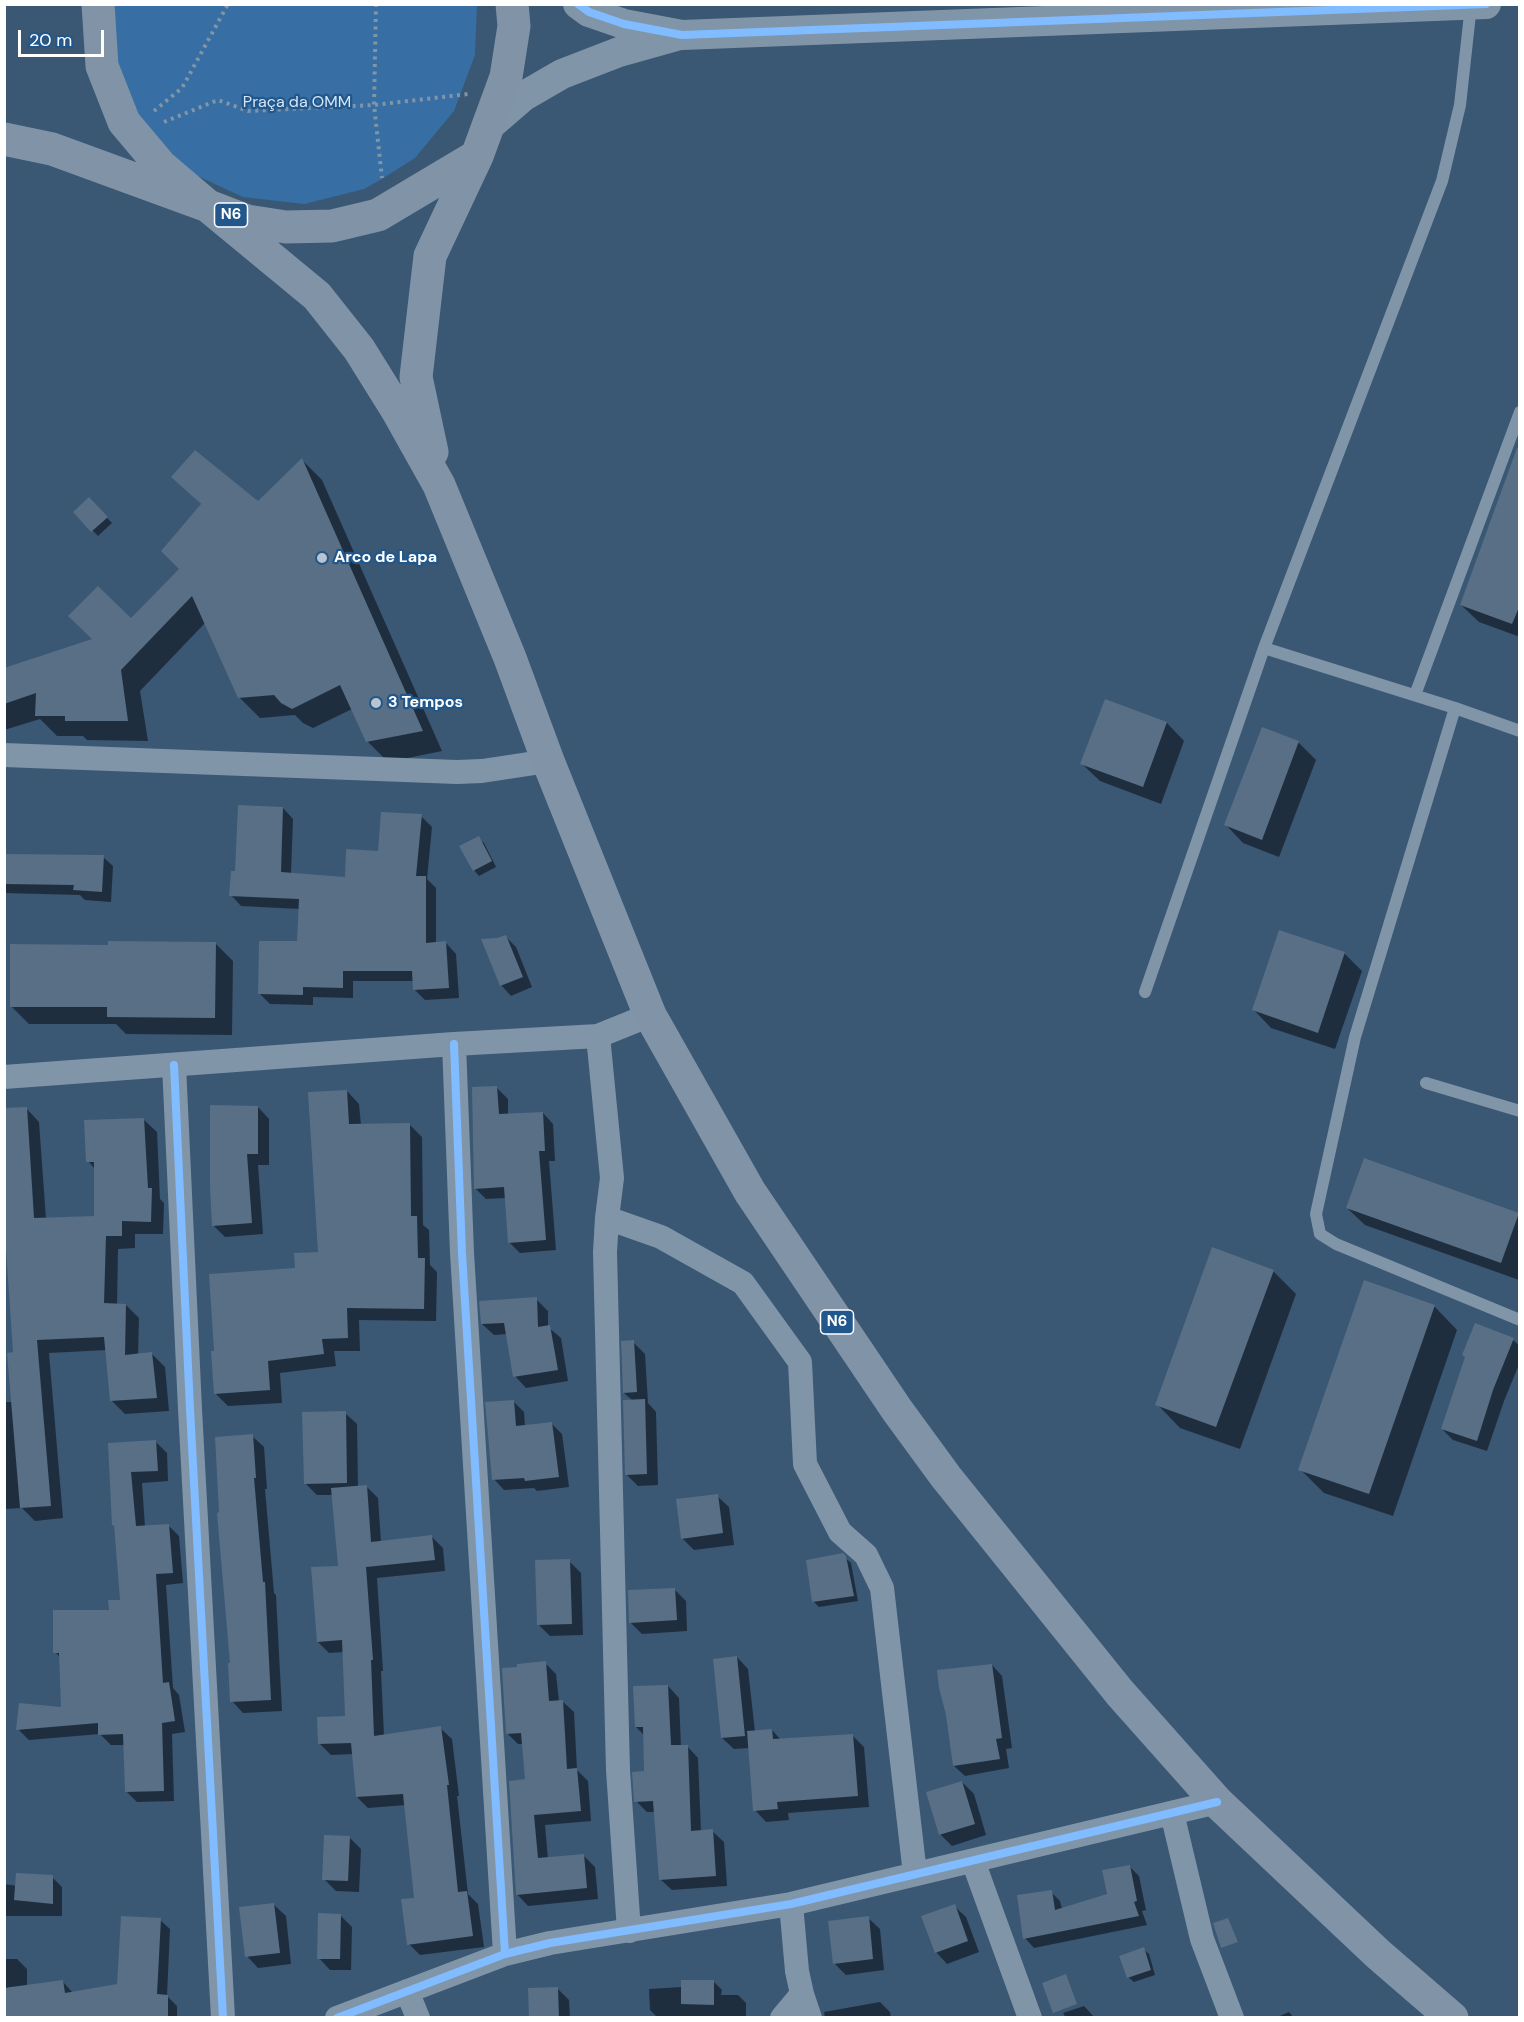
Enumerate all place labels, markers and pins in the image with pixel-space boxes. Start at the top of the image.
place label: Arco de Lapa [334,548,437,568]
marker: Arco de Lapa [315,551,329,565]
place label: 3 Tempos [388,693,463,713]
marker: 3 Tempos [369,696,383,710]

